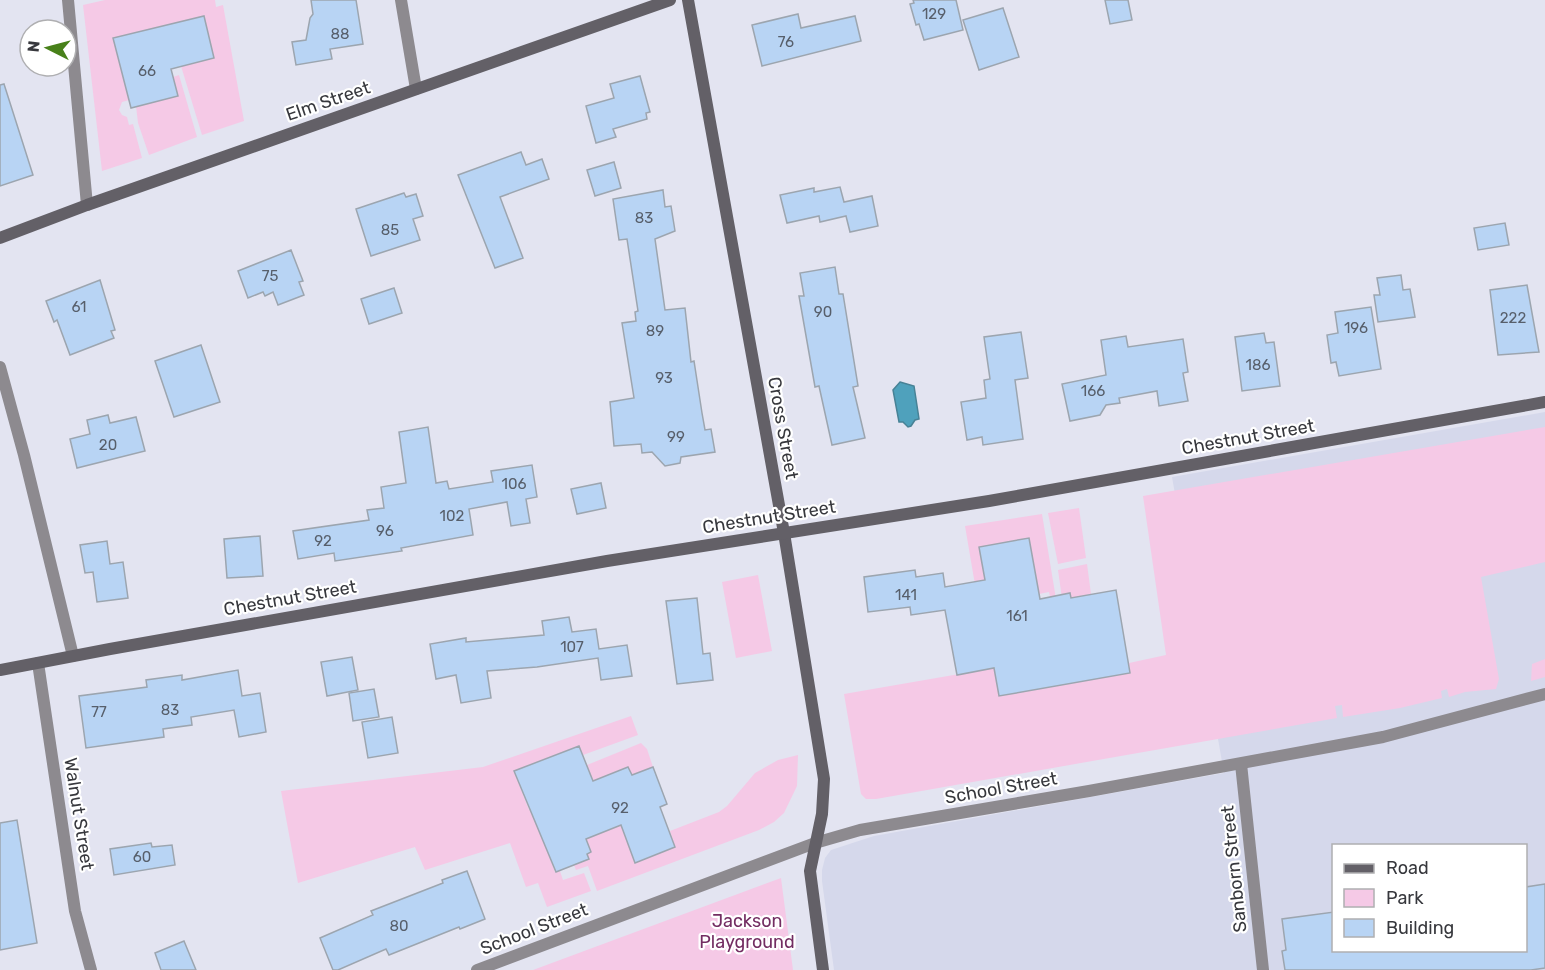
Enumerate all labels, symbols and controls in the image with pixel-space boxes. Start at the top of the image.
house number: 129 [922,5,946,23]
north arrow [18,18,78,78]
house number: 88 [330,25,350,43]
house number: 76 [778,33,794,51]
text: N [24,40,44,53]
house number: 66 [138,62,156,80]
street label: Elm Street [283,76,373,126]
house number: 83 [635,209,653,227]
house number: 85 [381,221,399,239]
house number: 75 [262,267,278,285]
house number: 61 [71,298,87,316]
house number: 90 [814,303,832,321]
house number: 222 [1500,309,1526,327]
house number: 196 [1344,319,1368,337]
house number: 89 [646,322,664,340]
house number: 186 [1245,356,1271,374]
house number: 93 [655,369,673,387]
street label: Cross Street [763,375,803,481]
house number: 166 [1081,382,1105,400]
street label: Chestnut Street [1180,414,1316,460]
house number: 99 [667,428,685,446]
house number: 20 [99,436,117,454]
house number: 106 [502,475,527,493]
street label: Chestnut Street [701,496,837,538]
house number: 102 [440,507,465,525]
house number: 96 [376,522,394,540]
house number: 92 [314,532,332,550]
street label: Chestnut Street [222,575,358,621]
house number: 141 [895,586,917,604]
house number: 161 [1006,607,1028,625]
house number: 107 [560,638,584,656]
house number: 83 [161,701,179,719]
house number: 77 [91,703,107,721]
street label: Walnut Street [59,756,99,872]
street label: School Street [943,767,1059,809]
house number: 92 [611,799,629,817]
street label: Sanborn Street [1216,805,1252,933]
legend [1332,844,1527,952]
house number: 60 [133,848,151,866]
text: Road [1386,857,1429,879]
text: Park [1386,887,1424,909]
street label: School Street [477,898,591,960]
park label: Jackson Playground [699,910,795,953]
house number: 80 [389,917,409,935]
text: Building [1386,917,1454,939]

